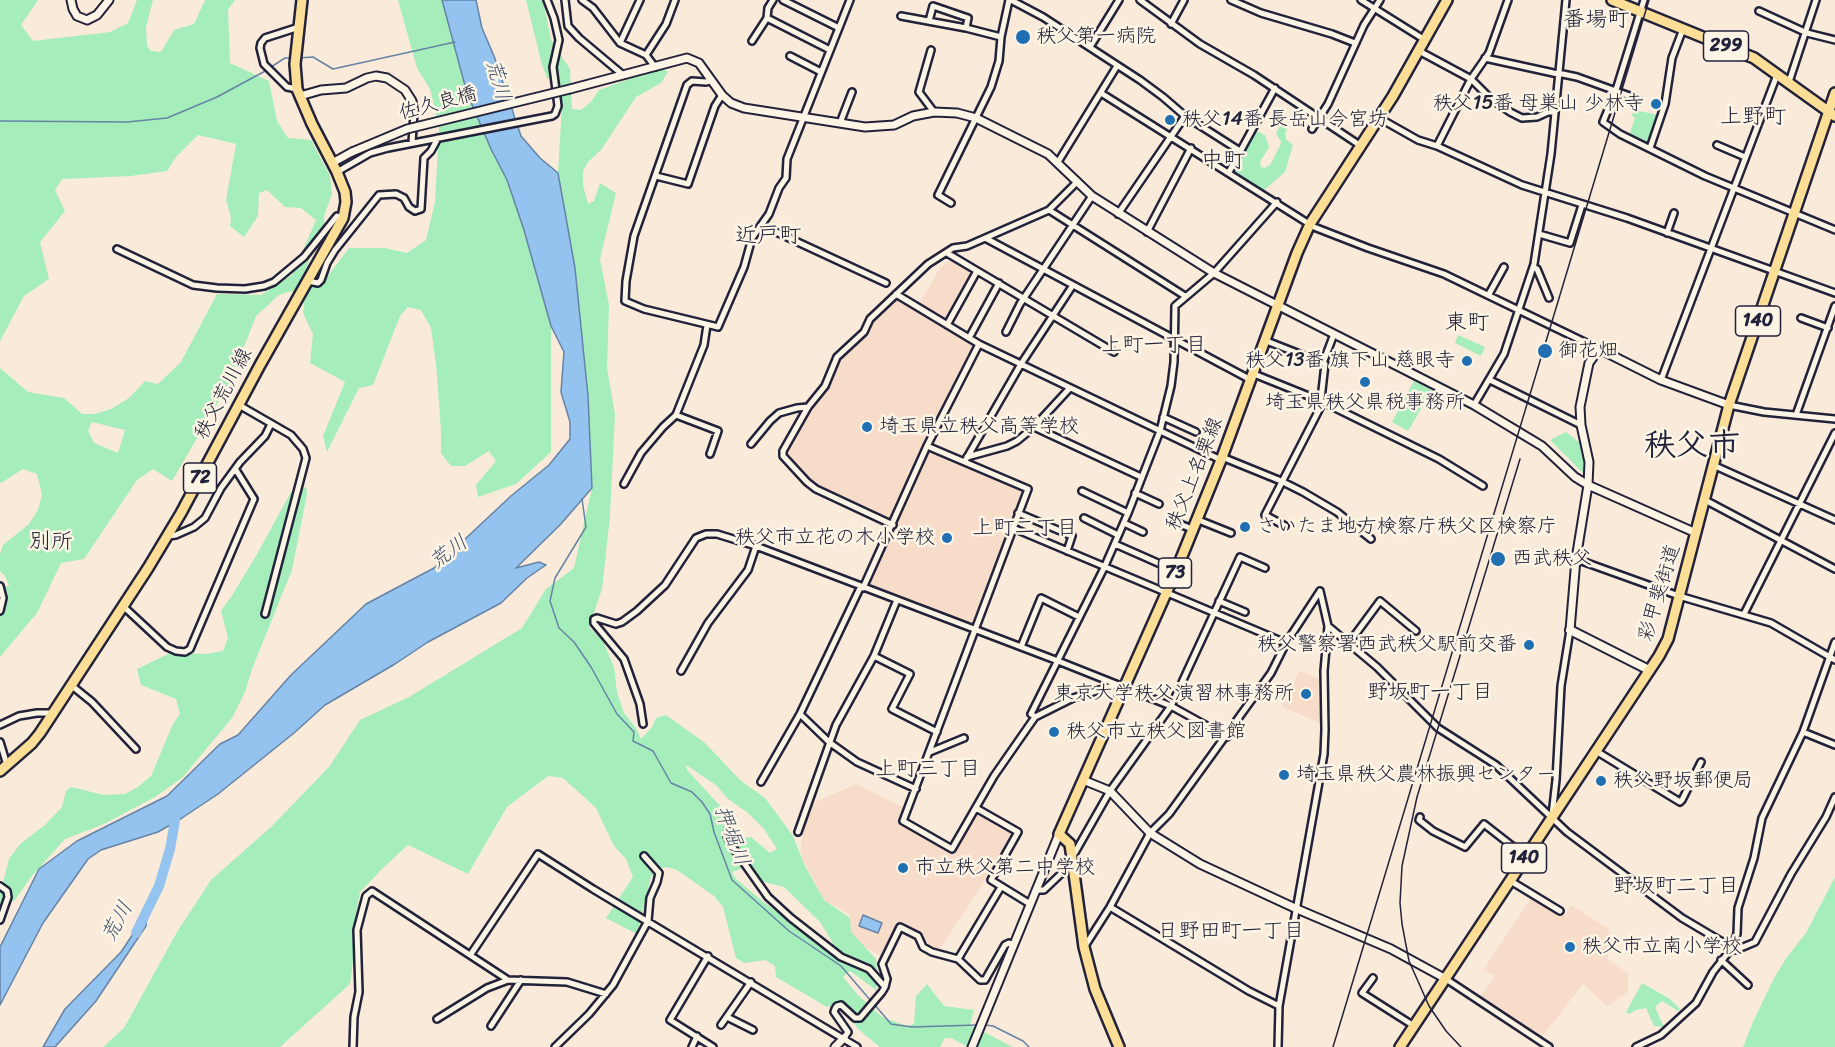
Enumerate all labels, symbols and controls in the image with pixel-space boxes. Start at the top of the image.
district label: 番場町 [1563,7,1629,33]
place label: 秩父第一病院 [1036,25,1156,49]
marker: 秩父第一病院 [1014,28,1032,46]
road number: 299 [1704,31,1748,61]
water label: 荒川 [479,56,515,104]
street label: 佐久良橋 [396,82,480,126]
place label: 秩父15番 母巣山 少林寺 [1433,92,1644,116]
marker: 秩父15番 母巣山 少林寺 [1649,97,1663,111]
district label: 上野町 [1720,104,1786,130]
place label: 秩父14番 長岳山今宮坊 [1182,108,1388,132]
marker: 秩父14番 長岳山今宮坊 [1163,113,1177,127]
district label: 中町 [1201,148,1245,174]
district label: 近戸町 [735,223,801,249]
road number: 140 [1736,306,1780,336]
district label: 東町 [1445,310,1489,336]
district label: 上町一丁目 [1102,333,1206,359]
place label: 御花畑 [1558,339,1618,363]
marker: 御花畑 [1536,342,1554,360]
street label: 秩父荒川線 [190,344,258,444]
place label: 秩父13番 旗下山 慈眼寺 [1245,349,1455,373]
marker: 秩父13番 旗下山 慈眼寺 [1460,354,1474,368]
marker: 埼玉県秩父県税事務所 [1358,375,1372,389]
place label: 埼玉県秩父県税事務所 [1265,391,1465,415]
street label: 秩父上名栗線 [1161,414,1229,534]
place label: 埼玉県立秩父高等学校 [879,415,1079,439]
marker: 埼玉県立秩父高等学校 [860,420,874,434]
district label: 秩父市 [1644,428,1740,466]
road number: 72 [184,463,216,493]
place label: さいたま地方検察庁秩父区検察庁 [1257,515,1557,539]
district label: 上町二丁目 [973,516,1077,542]
marker: さいたま地方検察庁秩父区検察庁 [1238,520,1252,534]
place label: 秩父市立花の木小学校 [735,526,935,550]
district label: 別所 [29,529,73,555]
water label: 荒川 [425,530,473,576]
marker: 秩父市立花の木小学校 [940,531,954,545]
street label: 彩甲斐街道 [1634,542,1686,644]
place label: 西武秩父 [1512,547,1592,571]
marker: 西武秩父 [1489,550,1507,568]
road number: 73 [1158,558,1192,588]
place label: 秩父警察署西武秩父駅前交番 [1257,633,1517,657]
marker: 秩父警察署西武秩父駅前交番 [1522,638,1536,652]
district label: 野坂町一丁目 [1367,680,1493,706]
place label: 東京大学秩父演習林事務所 [1054,682,1294,706]
marker: 東京大学秩父演習林事務所 [1299,687,1313,701]
place label: 秩父市立秩父図書館 [1066,720,1246,744]
marker: 秩父市立秩父図書館 [1047,725,1061,739]
district label: 上町三丁目 [876,757,980,783]
place label: 埼玉県秩父農林振興センター [1296,763,1556,787]
marker: 埼玉県秩父農林振興センター [1277,768,1291,782]
place label: 秩父野坂郵便局 [1613,769,1753,793]
marker: 秩父野坂郵便局 [1594,774,1608,788]
water label: 押堀川 [708,802,754,870]
road number: 140 [1502,843,1546,873]
place label: 市立秩父第二中学校 [915,856,1095,880]
marker: 市立秩父第二中学校 [896,861,910,875]
district label: 野坂町二丁目 [1613,874,1739,900]
water label: 荒川 [97,898,139,946]
district label: 日野田町一丁目 [1158,919,1304,945]
place label: 秩父市立南小学校 [1582,935,1742,959]
marker: 秩父市立南小学校 [1563,940,1577,954]

